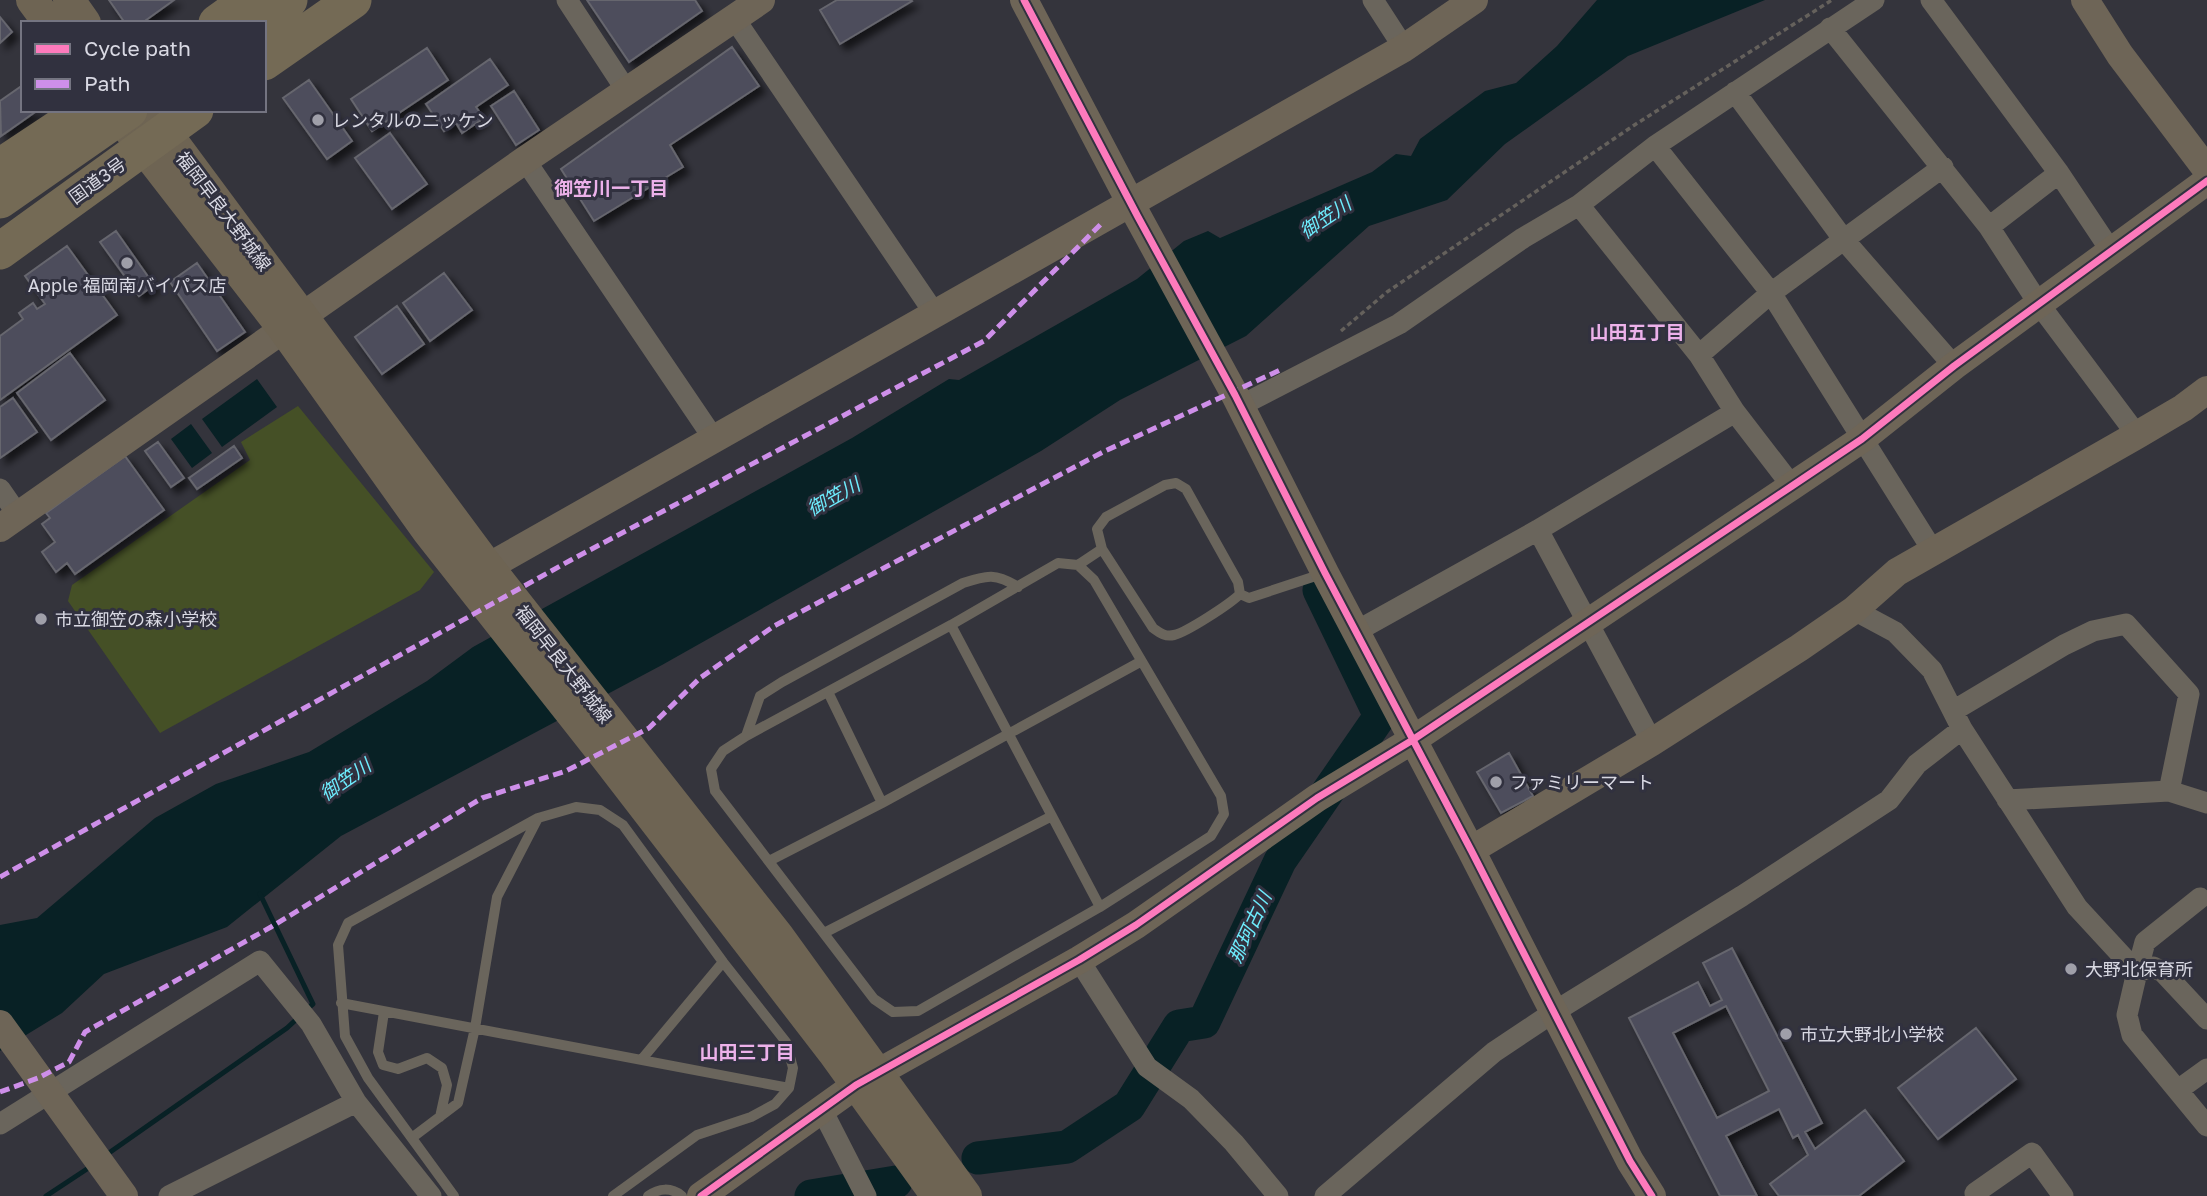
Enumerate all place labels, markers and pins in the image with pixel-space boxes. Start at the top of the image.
place label: レンタルのニッケン [332,109,493,131]
marker: レンタルのニッケン [310,112,326,128]
marker: Apple 福岡南バイパス店 [119,255,135,271]
place label: Apple 福岡南バイパス店 [28,274,226,296]
place label: 市立御笠の森小学校 [55,608,217,630]
marker: 市立御笠の森小学校 [33,611,49,627]
place label: ファミリーマート [1510,771,1654,793]
marker: ファミリーマート [1488,774,1504,790]
place label: 大野北保育所 [2085,958,2193,980]
marker: 大野北保育所 [2063,961,2079,977]
place label: 市立大野北小学校 [1800,1023,1944,1045]
marker: 市立大野北小学校 [1778,1026,1794,1042]

